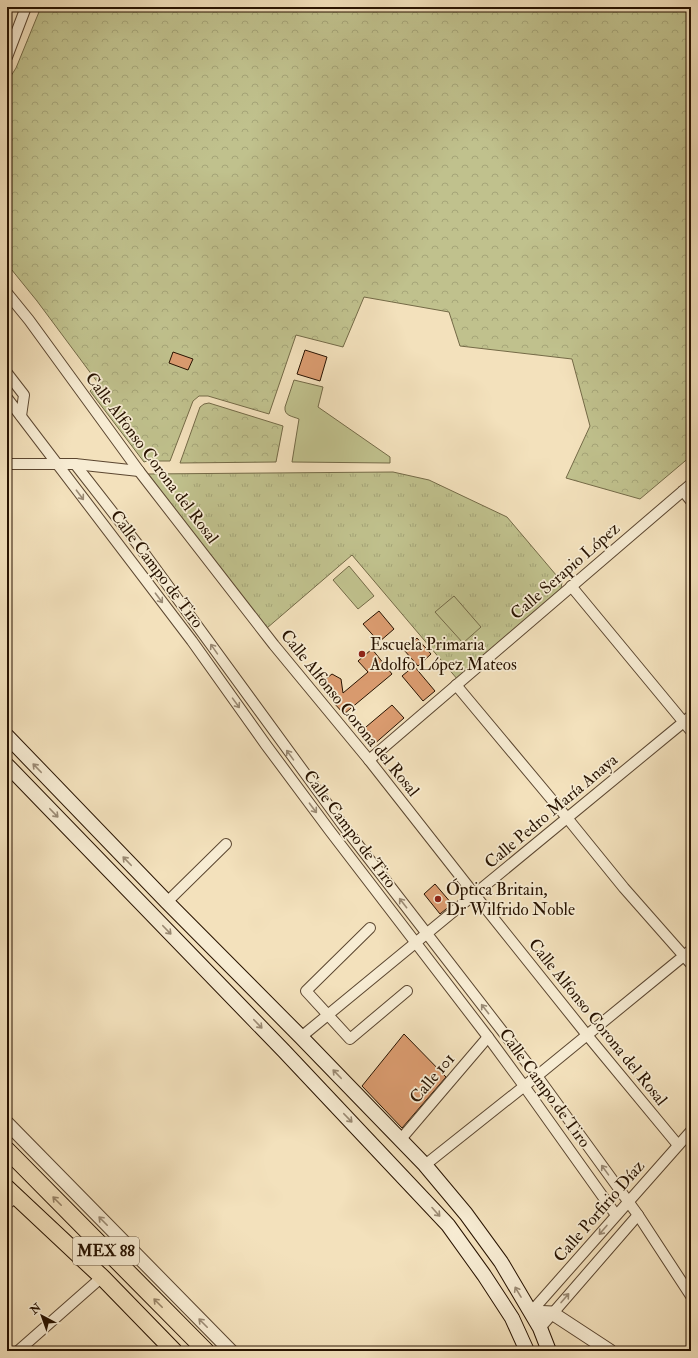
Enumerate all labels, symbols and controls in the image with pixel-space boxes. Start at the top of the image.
street label: Calle Alfonso Corona del Rosal [81,368,224,548]
one-way arrow [76,489,85,500]
street label: Calle Campo de Tiro [105,506,208,633]
street label: Calle Serapio López [506,518,625,625]
one-way arrow [155,593,163,604]
street label: Calle Alfonso Corona del Rosal [276,625,424,801]
place label: Escuela Primaria Adolfo López Mateos [369,634,517,676]
one-way arrow [210,644,219,655]
marker: Escuela Primaria Adolfo López Mateos [357,649,367,659]
one-way arrow [232,697,240,708]
street label: Calle Pedro María Anaya [480,749,623,874]
one-way arrow [286,750,294,761]
one-way arrow [32,763,42,773]
street label: Calle Campo de Tiro [298,766,401,893]
one-way arrow [309,802,317,813]
one-way arrow [49,808,59,818]
one-way arrow [122,856,132,866]
place label: Óptica Britain, Dr Wilfrido Noble [446,878,575,920]
marker: Óptica Britain, Dr Wilfrido Noble [433,894,443,904]
one-way arrow [399,897,407,908]
one-way arrow [163,925,172,935]
street label: Calle Alfonso Corona del Rosal [524,934,672,1110]
one-way arrow [481,1004,490,1015]
one-way arrow [253,1019,263,1029]
street label: Calle Campo de Tiro [494,1024,595,1152]
street label: Calle 101 [405,1049,459,1107]
one-way arrow [332,1069,342,1079]
one-way arrow [343,1112,352,1123]
street label: Calle Porfirio Díaz [549,1156,649,1266]
one-way arrow [601,1164,609,1175]
one-way arrow [52,1196,62,1206]
one-way arrow [432,1207,441,1218]
one-way arrow [98,1216,107,1226]
one-way arrow [598,1225,607,1236]
road number: MEX 88 [73,1237,139,1265]
one-way arrow [514,1286,522,1298]
one-way arrow [560,1294,569,1304]
north arrow [22,1296,62,1336]
one-way arrow [154,1298,163,1308]
text: N [27,1300,45,1318]
one-way arrow [199,1318,208,1328]

